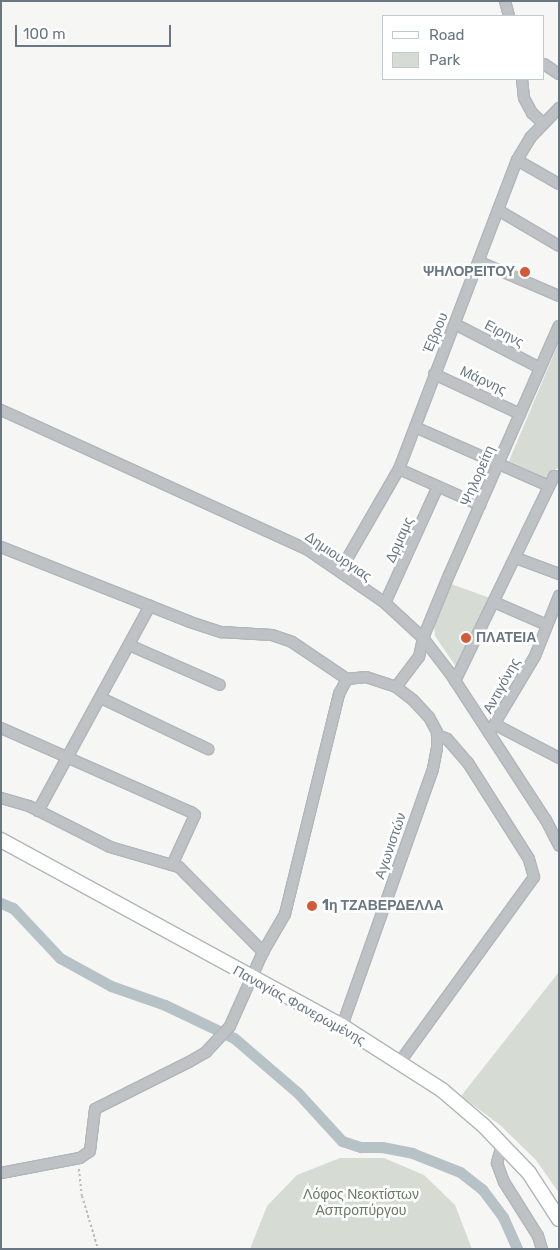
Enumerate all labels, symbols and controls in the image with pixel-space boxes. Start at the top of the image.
scale bar [18,15,174,47]
legend [382,15,545,80]
text: 100 m [23,25,65,43]
text: Road [429,26,465,44]
text: Park [429,51,460,69]
place label: ΨΗΛΟΡΕΙΤΟΥ [423,264,515,280]
marker: ΨΗΛΟΡΕΙΤΟΥ [519,266,531,278]
street label: Έβρου [420,310,452,356]
street label: Ειρηνς [482,317,526,351]
street label: Μάρνης [457,363,509,399]
street label: Ψηλορείτη [457,443,499,509]
street label: Δρμαμς [383,515,417,565]
street label: Δημιουργιας [302,529,374,585]
place label: ΠΛΑΤΕΙΑ [476,630,536,646]
marker: ΠΛΑΤΕΙΑ [460,632,472,644]
street label: Αντιγόνης [480,655,524,717]
street label: Αγωνιστών [372,811,410,881]
place label: 1η ΤΖΑΒΕΡΔΕΛΛΑ [322,898,444,914]
marker: 1η ΤΖΑΒΕΡΔΕΛΛΑ [306,900,318,912]
street label: Παναγίας Φανερωμένης [230,963,368,1049]
park label: Λόφος Νεοκτίστων Ασπροπύργου [303,1187,419,1220]

